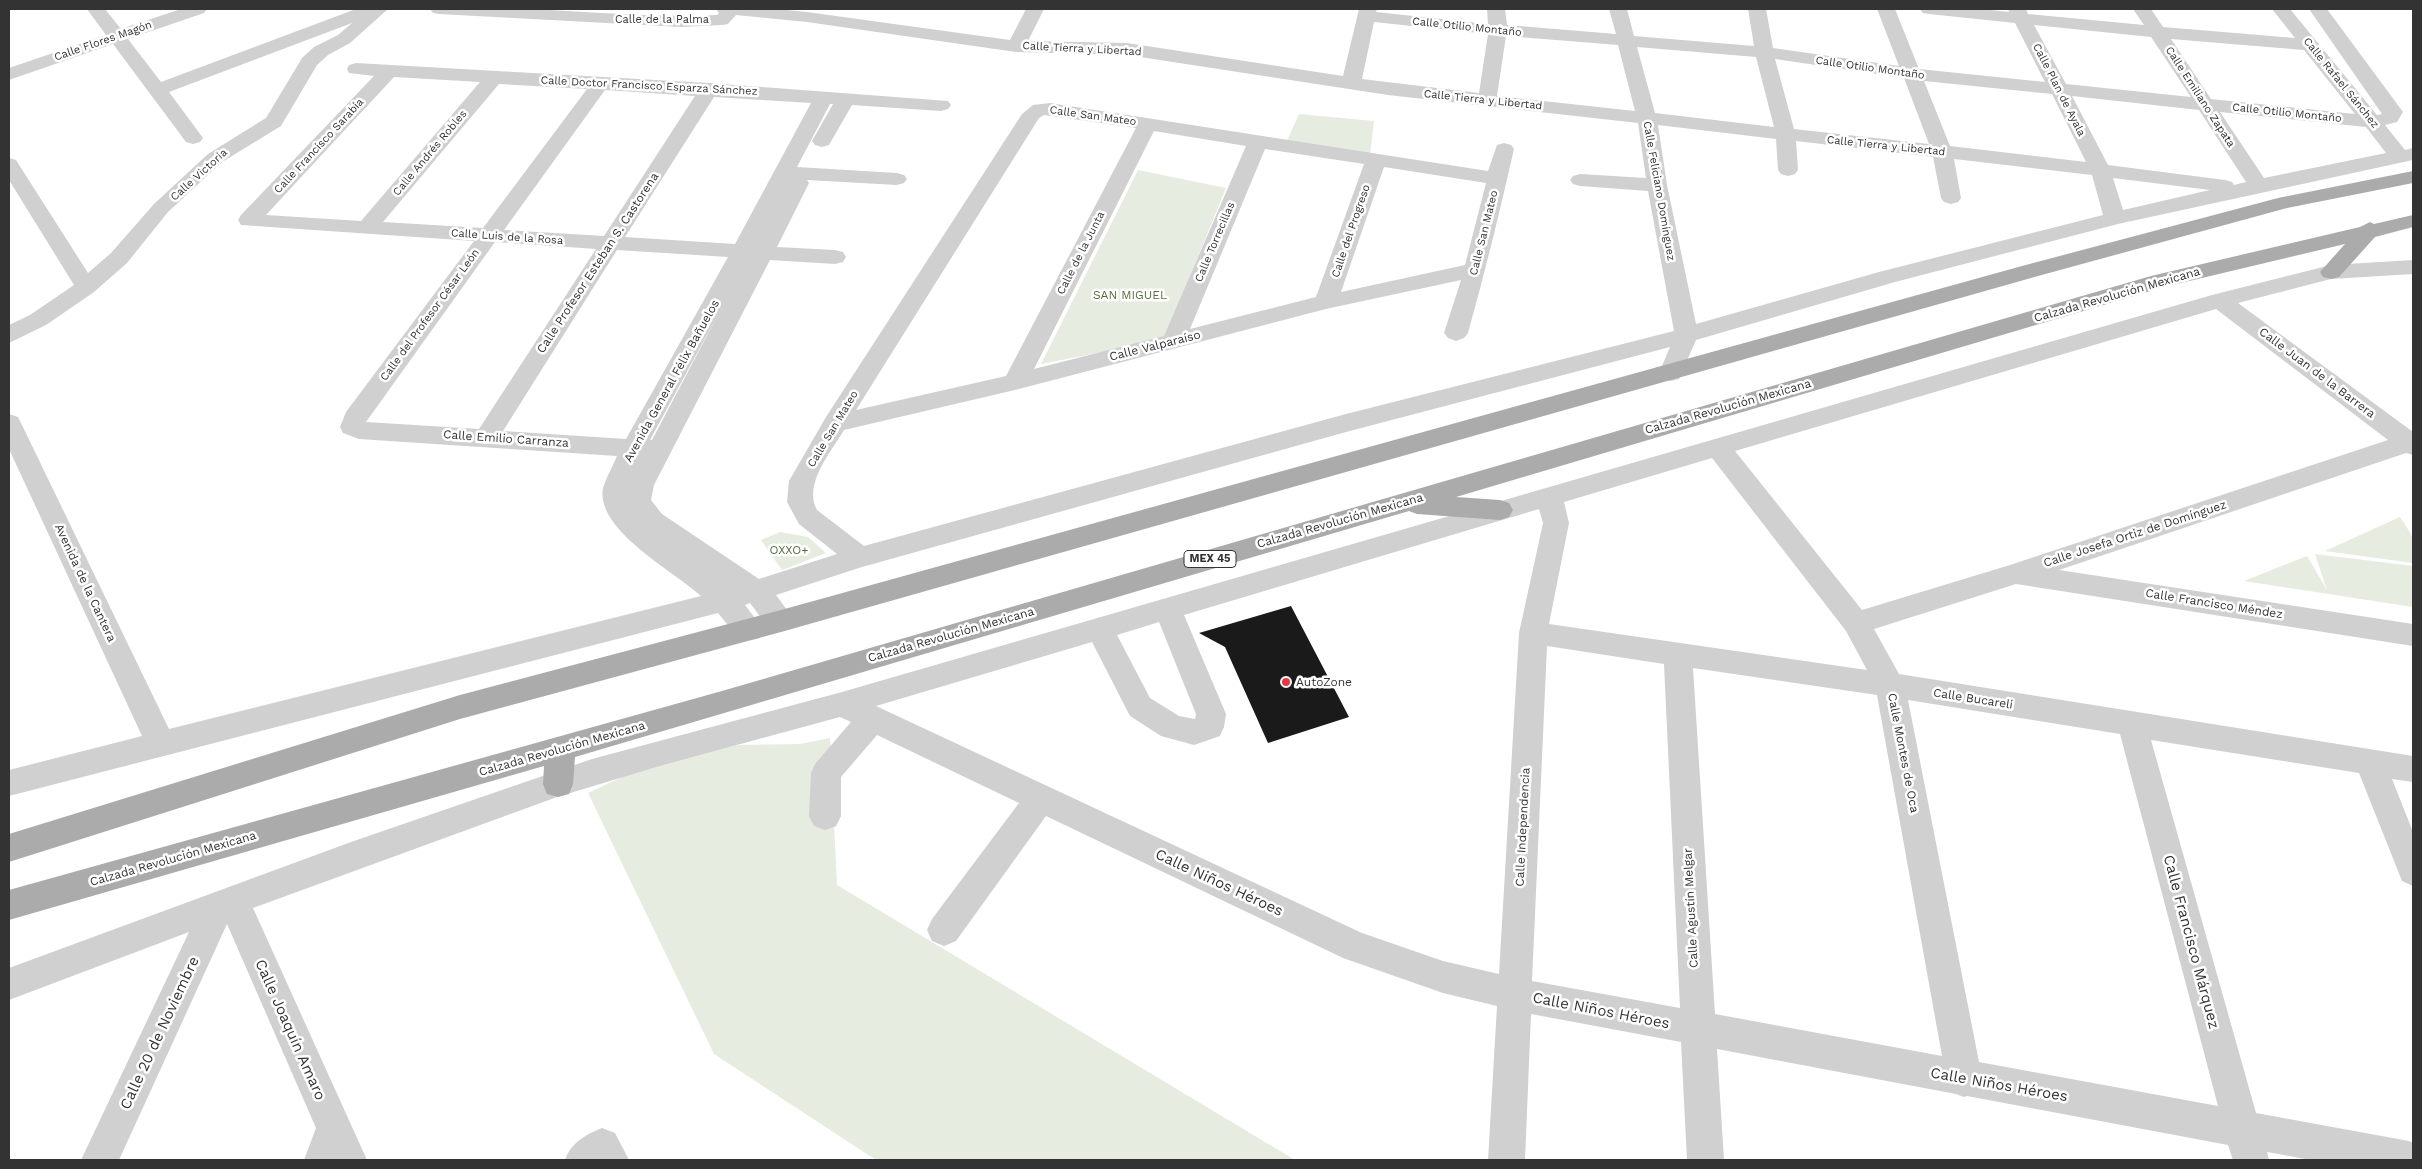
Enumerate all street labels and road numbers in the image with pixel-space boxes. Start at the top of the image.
street label: Calle de la Palma [615,13,709,27]
street label: Calle Otilio Montaño [1412,15,1522,39]
street label: Calle Flores Magón [52,18,154,64]
street label: Calle Rafael Sánchez [2300,35,2382,131]
street label: Calle Tierra y Libertad [1022,39,1142,59]
street label: Calle Plan de Ayala [2030,41,2088,139]
street label: Calle Emiliano Zapata [2162,44,2238,150]
street label: Calle Otilio Montaño [1815,54,1925,82]
street label: Calle Doctor Francisco Esparza Sánchez [540,74,758,98]
street label: Calle Tierra y Libertad [1423,87,1543,113]
street label: Calle Francisco Sarabia [271,96,367,196]
street label: Calle Otilio Montaño [2232,101,2342,125]
street label: Calle San Mateo [1049,103,1137,129]
street label: Calle Andrés Robles [390,107,470,199]
street label: Calle Feliciano Domínguez [1640,120,1678,262]
street label: Calle Tierra y Libertad [1826,133,1946,159]
street label: Calle Victoria [168,146,230,204]
street label: Calle Profesor Esteban S. Castorena [534,170,662,356]
street label: Calle del Progreso [1329,183,1373,279]
street label: Calle San Mateo [1467,189,1501,277]
street label: Calle Torrecillas [1192,200,1238,284]
street label: Calle de la Junta [1054,209,1108,297]
street label: Calle Luis de la Rosa [450,226,564,248]
street label: Calle del Profesor César León [378,246,482,384]
street label: Calzada Revolución Mexicana [2032,264,2202,326]
street label: Avenida General Félix Bañuelos [621,297,723,465]
street label: Calle Juan de la Barrera [2256,325,2378,421]
street label: Calle Valparaíso [1108,328,1202,364]
street label: Calzada Revolución Mexicana [1643,376,1813,438]
street label: Calle San Mateo [805,388,861,470]
street label: Calle Emilio Carranza [443,427,569,451]
street label: Calzada Revolución Mexicana [1255,490,1425,552]
street label: Calle Josefa Ortiz de Domínguez [2042,498,2228,570]
street label: Avenida de la Cantera [51,522,119,644]
road number: MEX 45 [1184,550,1236,568]
street label: Calle Francisco Méndez [2144,586,2284,622]
street label: Calzada Revolución Mexicana [866,604,1036,666]
street label: Calle Bucareli [1932,686,2014,712]
street label: Calle Montes de Oca [1884,692,1922,814]
street label: Calzada Revolución Mexicana [477,718,647,780]
street label: Calle Independencia [1513,767,1533,887]
street label: Calzada Revolución Mexicana [88,828,258,890]
street label: Calle Niños Héroes [1152,845,1286,921]
street label: Calle Agustín Melgar [1681,848,1701,968]
street label: Calle Francisco Márquez [2159,853,2223,1031]
street label: Calle 20 de Noviembre [117,954,203,1112]
street label: Calle Joaquín Amaro [251,957,329,1103]
street label: Calle Niños Héroes [1531,989,1671,1033]
street label: Calle Niños Héroes [1929,1064,2069,1106]

